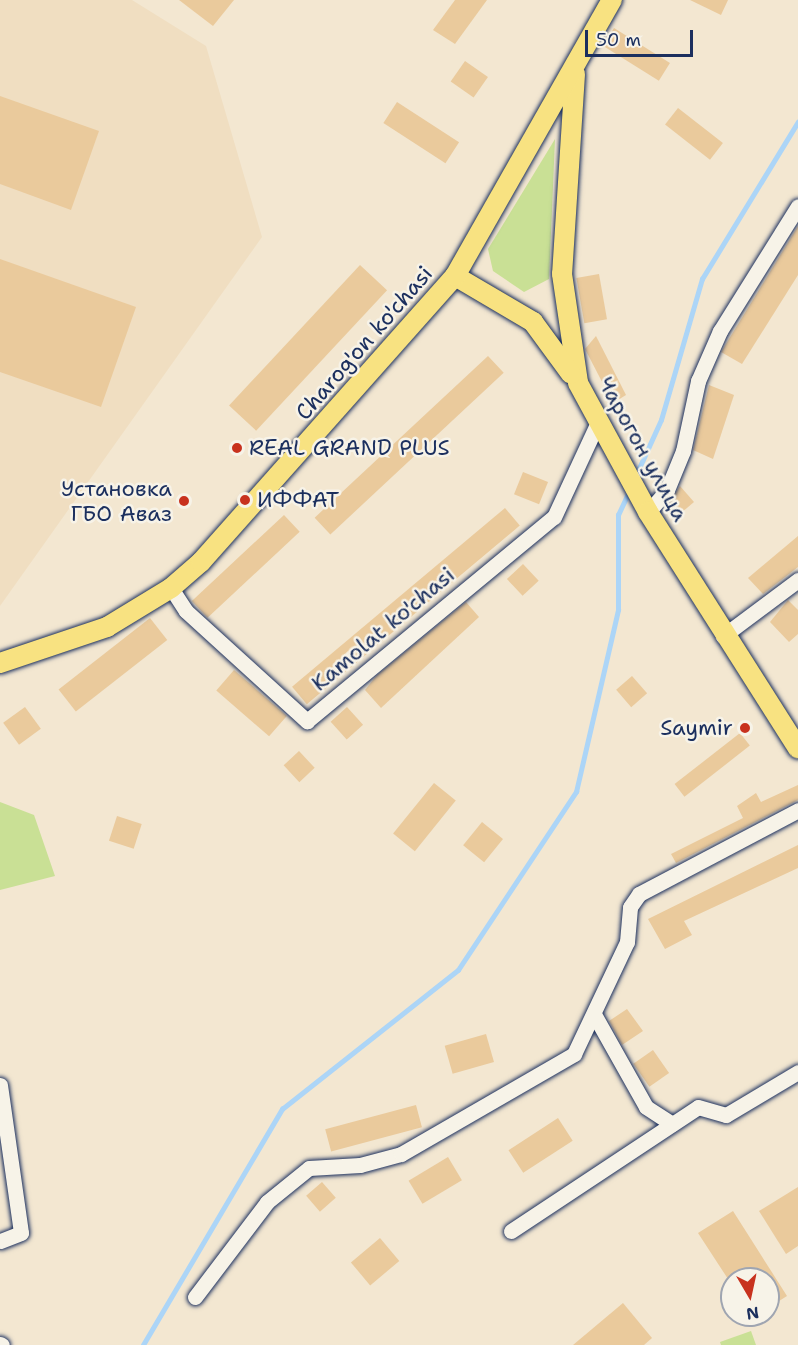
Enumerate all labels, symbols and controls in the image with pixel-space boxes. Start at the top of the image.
scale bar [588,18,696,56]
text: 50 m [596,28,641,52]
street label: Charog'on ko'chasi [290,261,438,425]
street label: Чарогон улица [592,372,694,526]
place label: REAL GRAND PLUS [249,435,450,461]
marker: REAL GRAND PLUS [230,441,244,455]
place label: Установка ГБО Аваз [61,475,172,526]
place label: ИФФАТ [257,487,339,513]
marker: ИФФАТ [238,493,252,507]
marker: Установка ГБО Аваз [177,494,191,508]
street label: Kamolat ko'chasi [306,561,460,697]
place label: Saymir [660,715,733,741]
marker: Saymir [738,721,752,735]
north arrow [720,1267,780,1327]
text: N [745,1302,760,1325]

